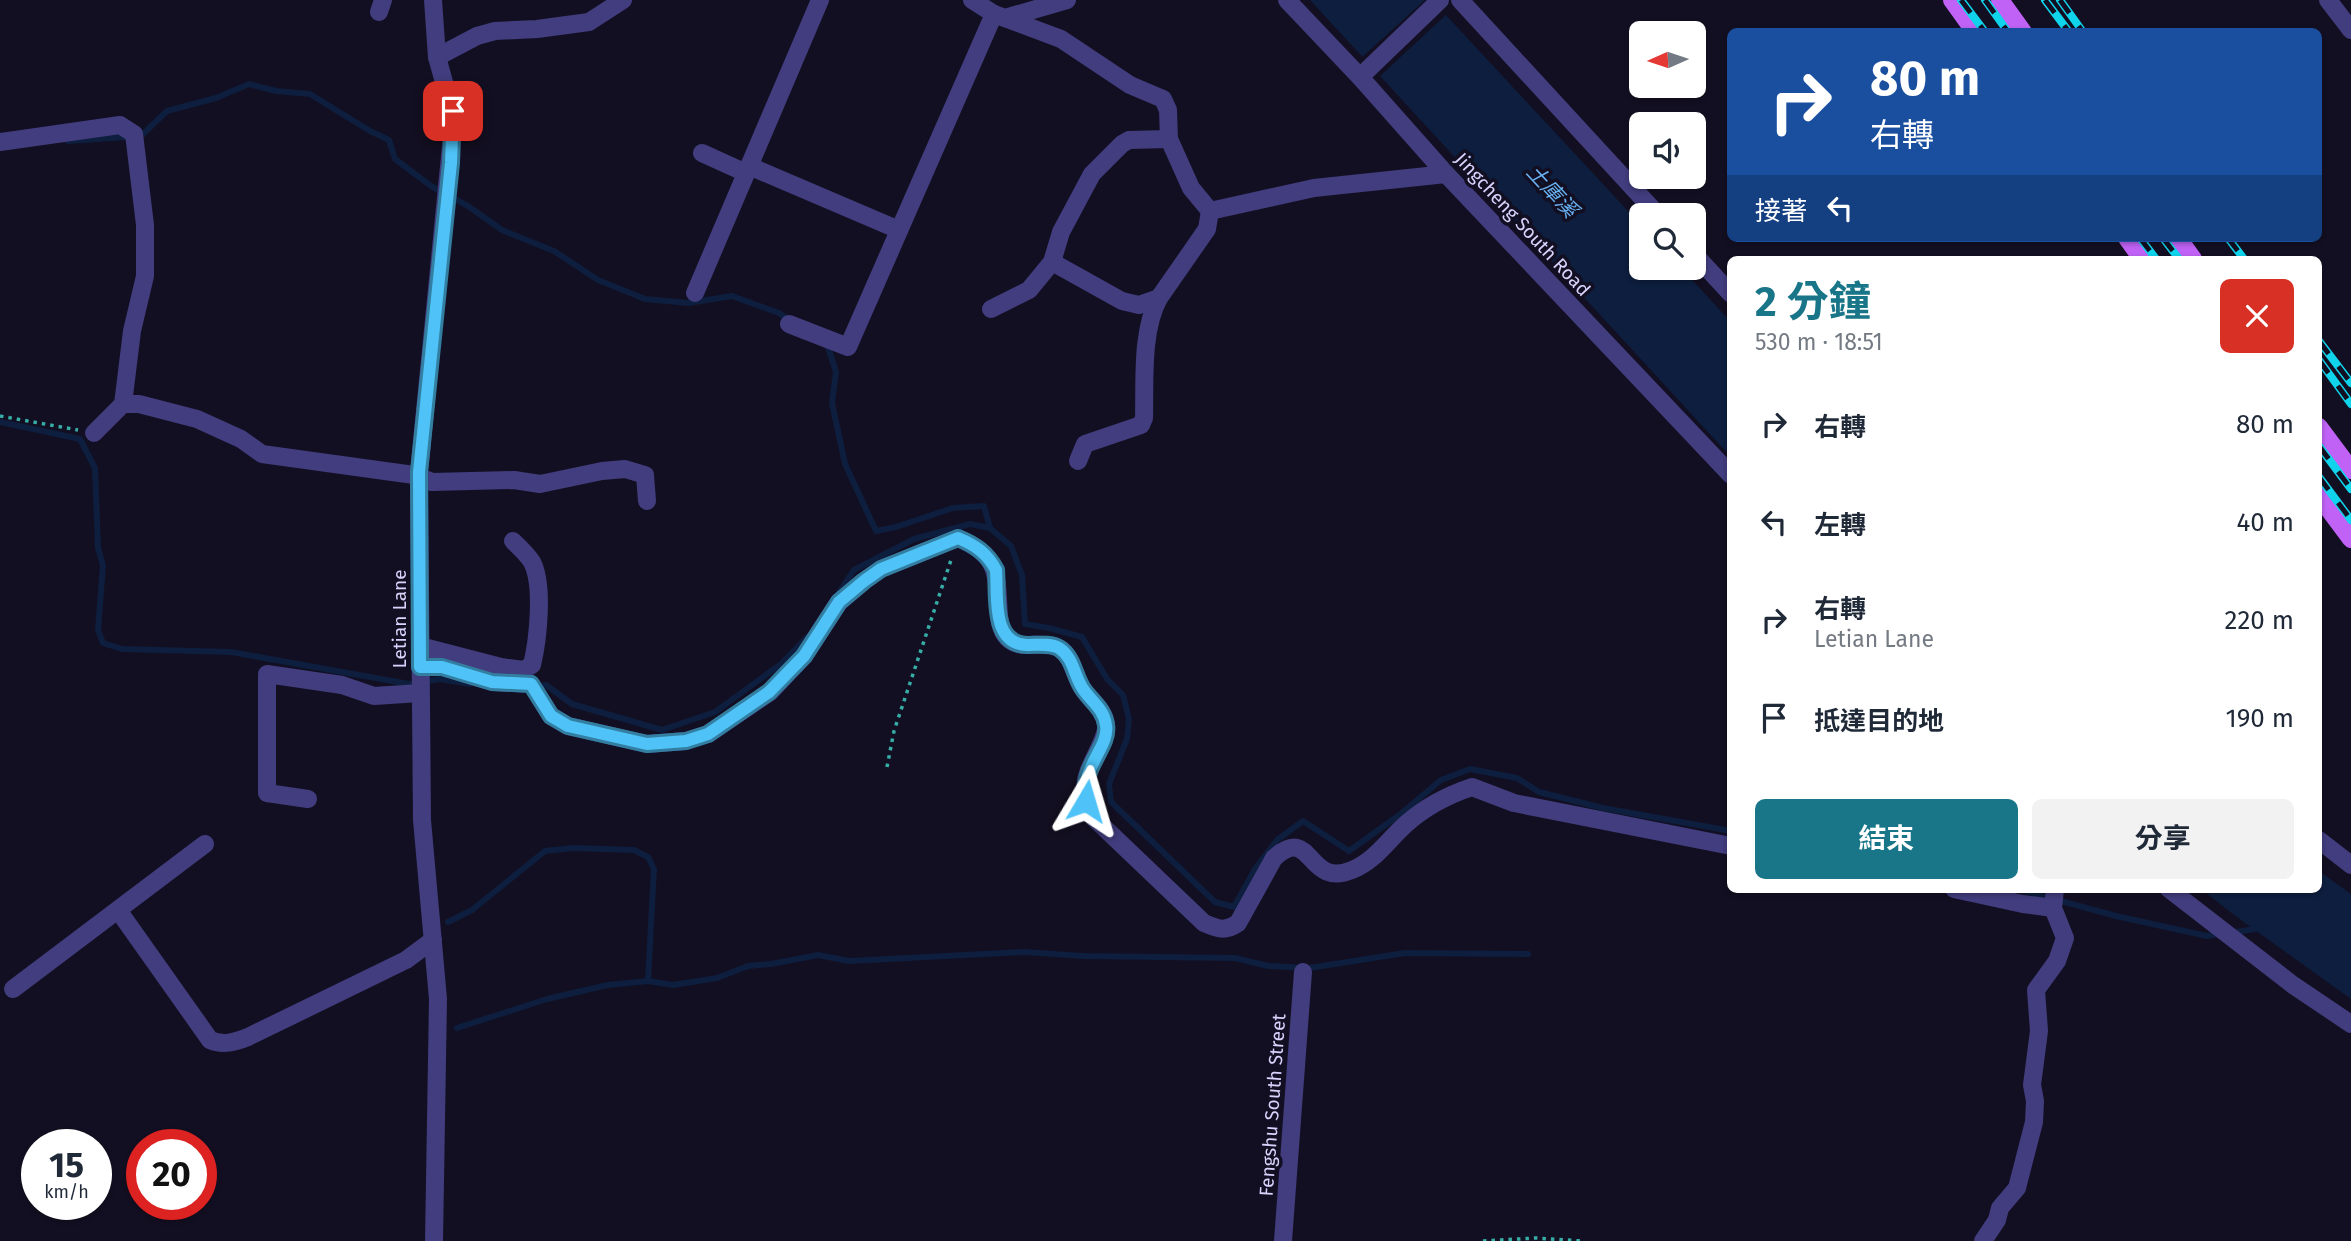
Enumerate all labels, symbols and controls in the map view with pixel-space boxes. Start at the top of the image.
north arrow [1629,21,1706,98]
map controls [1629,21,1706,280]
text: 80 m [1870,49,1980,108]
icon: right [1755,56,1846,147]
pin [423,81,483,141]
icon: arrive [434,92,472,130]
button: sound [1629,112,1706,189]
text: 右轉 [1870,116,1934,154]
street label: Jingcheng South Road [1450,148,1595,301]
water label: 土庫溪 [1521,159,1585,225]
icon: left [1821,189,1859,227]
text: 接著 [1755,196,1807,227]
button: search [1629,203,1706,280]
text: 2 分鐘 [1755,277,1871,327]
button: close [2220,279,2294,353]
text: 530 m · 18:51 [1755,328,1883,356]
icon: right [1755,405,1793,443]
text: 80 m [2236,409,2294,440]
text: 右轉 [1814,412,1866,443]
icon: left [1755,503,1793,541]
text: 40 m [2236,507,2294,538]
text: 左轉 [1814,510,1866,541]
street label: Letian Lane [388,569,411,669]
text: 右轉 [1814,594,1866,625]
icon: right [1755,601,1793,639]
text: 220 m [2225,605,2294,636]
text: Letian Lane [1814,625,1934,653]
icon: arrive [1755,699,1793,737]
text: 190 m [2225,703,2294,734]
text: 抵達目的地 [1814,706,1944,737]
position arrow [1049,764,1123,838]
button: 結束 [1755,799,2018,879]
button: 分享 [2032,799,2294,879]
street label: Fengshu South Street [1255,1013,1290,1197]
speed limit sign: 20 [126,1129,217,1220]
text: 15 [49,1144,84,1186]
text: km/h [44,1181,89,1203]

